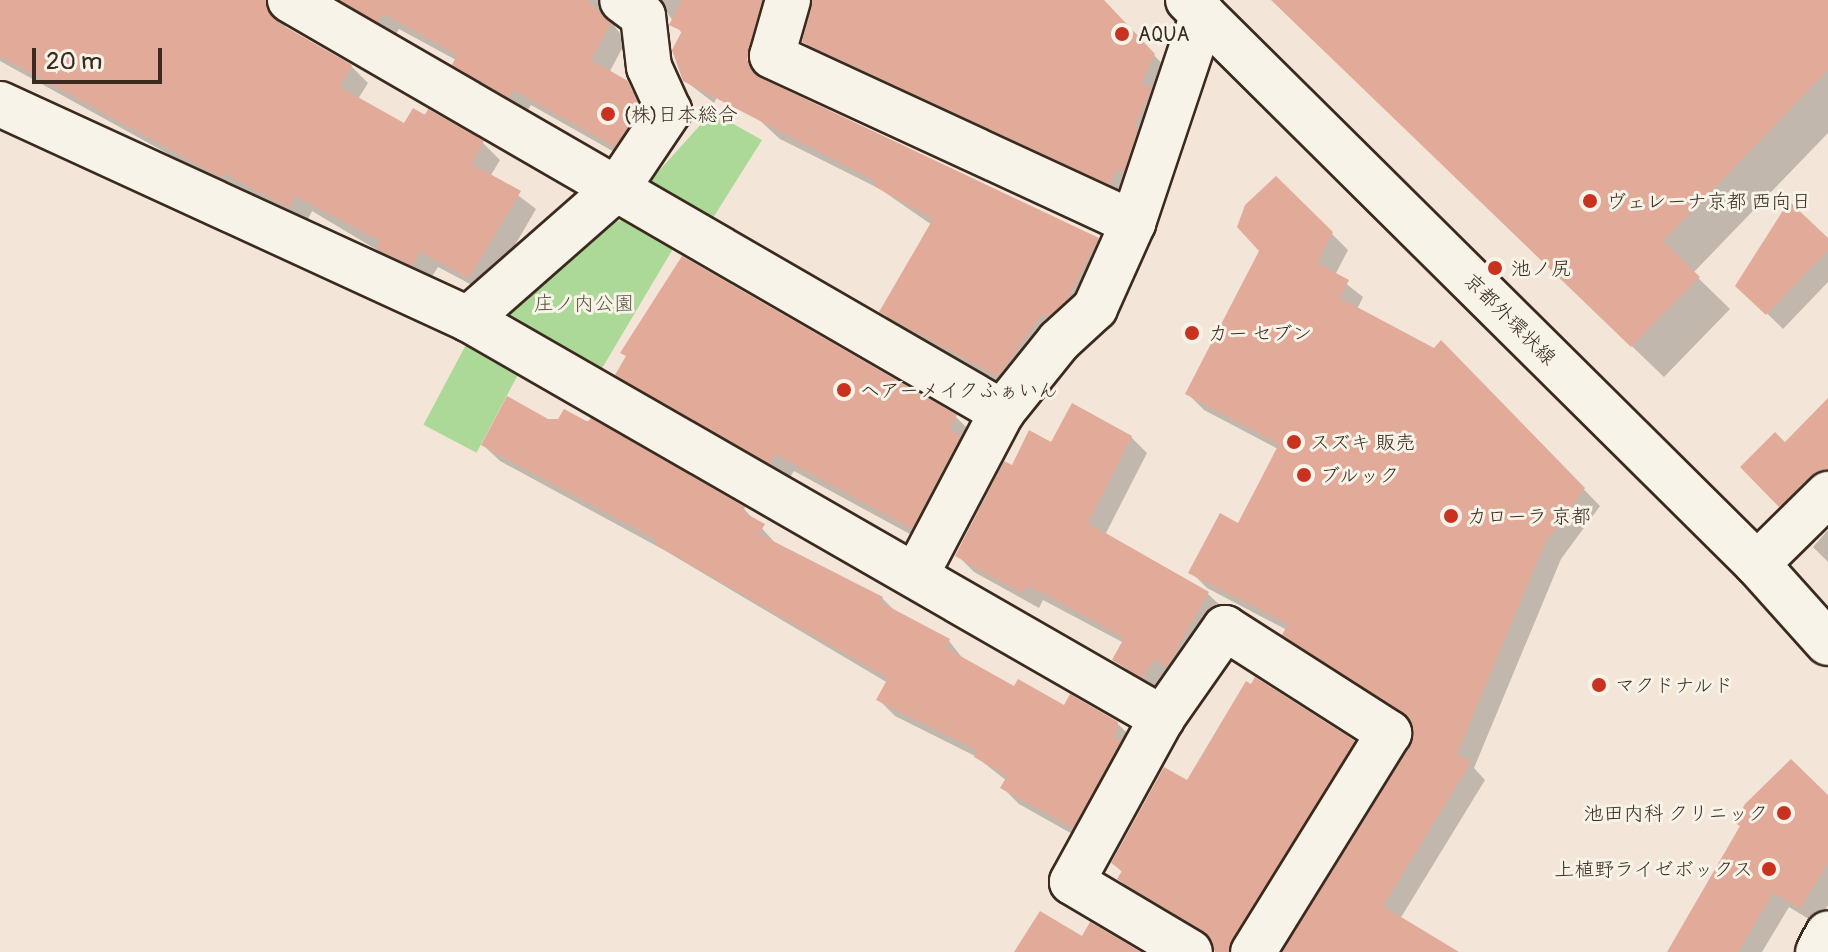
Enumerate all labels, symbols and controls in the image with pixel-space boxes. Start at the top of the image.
place label: AQUA [1138,22,1189,46]
marker: AQUA [1113,25,1131,43]
scale bar [36,32,166,82]
text: 20 m [46,47,102,76]
place label: (株)日本総合 [624,102,737,126]
marker: (株)日本総合 [599,105,617,123]
place label: ヴェレーナ京都 西向日 [1606,189,1811,213]
marker: ヴェレーナ京都 西向日 [1581,192,1599,210]
place label: 池ノ尻 [1511,256,1571,280]
marker: 池ノ尻 [1486,259,1504,277]
street label: 京都外環状線 [1459,268,1561,370]
park label: 庄ノ内公園 [534,291,634,315]
place label: カー セブン [1208,321,1312,345]
marker: カー セブン [1183,324,1201,342]
place label: ヘアーメイクふぁいん [860,378,1059,402]
marker: ヘアーメイクふぁいん [835,381,853,399]
place label: スズキ 販売 [1310,430,1414,454]
marker: スズキ 販売 [1285,433,1303,451]
place label: ブルック [1320,463,1400,487]
marker: ブルック [1295,466,1313,484]
place label: カローラ 京都 [1467,504,1591,528]
marker: カローラ 京都 [1442,507,1460,525]
place label: マクドナルド [1615,673,1735,697]
marker: マクドナルド [1590,676,1608,694]
place label: 池田内科 クリニック [1584,801,1768,825]
marker: 池田内科 クリニック [1775,804,1793,822]
place label: 上植野ライゼボックス [1553,857,1753,881]
marker: 上植野ライゼボックス [1760,860,1778,878]

